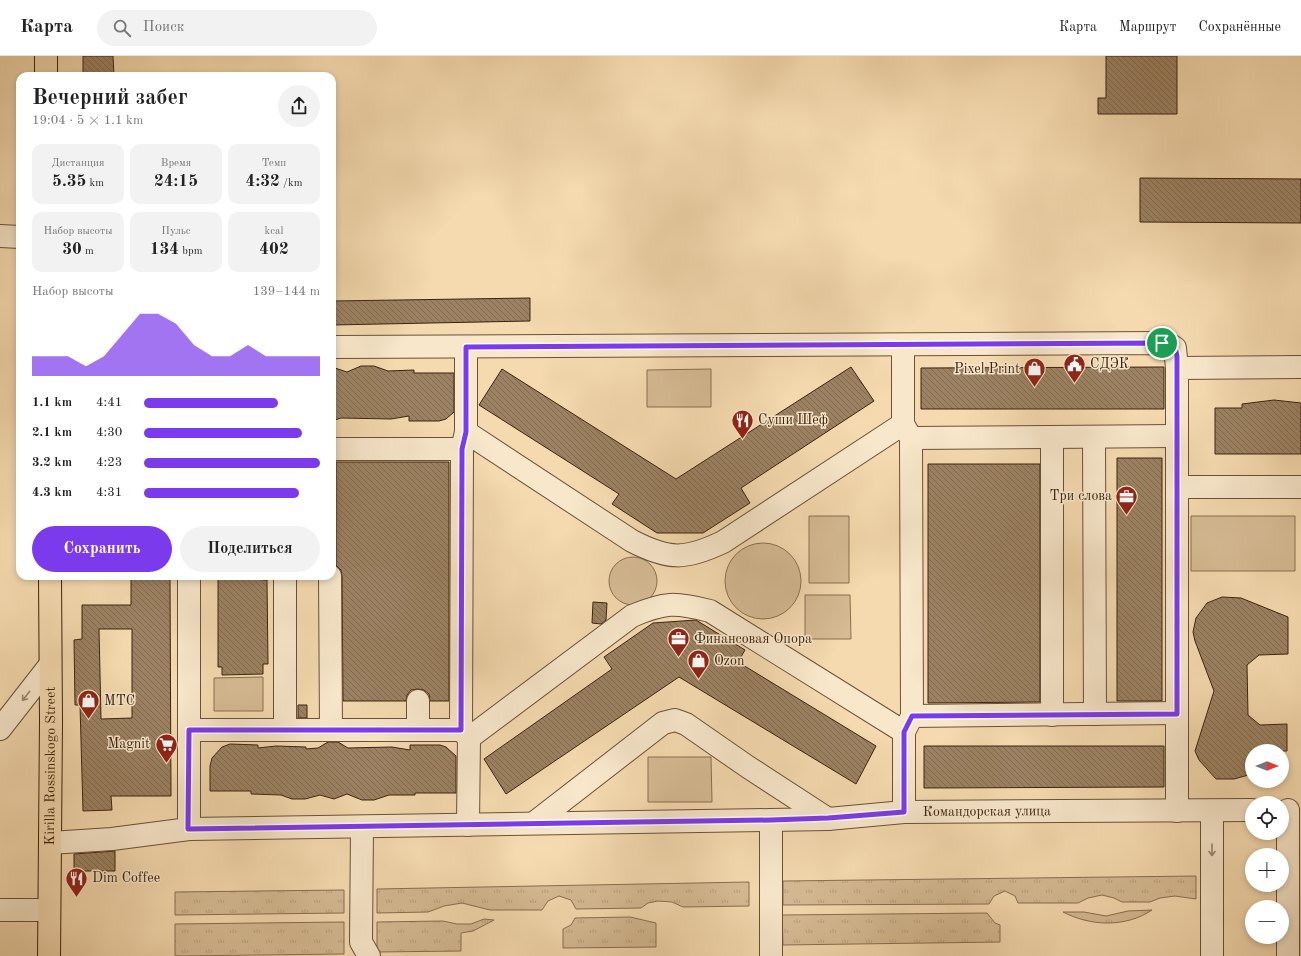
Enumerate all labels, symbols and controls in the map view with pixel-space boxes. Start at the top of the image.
search box [97,10,377,46]
icon: search [111,17,133,39]
text: Карта [20,18,73,37]
text: Поиск [143,20,184,35]
text: Карта [1059,20,1097,34]
text: Маршрут [1119,20,1176,34]
text: Сохранённые [1198,20,1281,34]
button: share [278,85,320,127]
text: Вечерний забег [32,87,188,109]
text: 19:04 · 5 × 1.1 km [32,114,143,127]
text: Дистанция [51,158,105,169]
text: Время [161,158,191,169]
text: Темп [262,158,286,169]
text: 5.35 [52,173,86,190]
text: 24:15 [154,173,198,190]
text: 4:32 [246,173,280,190]
text: km [86,178,104,189]
text: /km [280,178,302,189]
text: Набор высоты [43,226,113,237]
text: Пульс [161,226,191,237]
text: kcal [265,226,283,237]
text: 30 [62,241,82,258]
text: 134 [150,241,179,258]
text: 402 [259,241,289,258]
text: m [82,246,94,257]
text: bpm [179,246,202,257]
text: Набор высоты [32,285,114,298]
text: 139–144 m [253,285,320,298]
pin [1145,326,1179,360]
icon: arrive [1151,332,1173,354]
public building icon: СДЭК [1062,351,1088,384]
shop icon: Pixel Print [1022,356,1048,389]
place label: СДЭК [1090,357,1129,371]
place label: Pixel Print [954,362,1020,376]
text: 1.1 km [32,396,72,409]
text: 4:41 [96,396,122,409]
restaurant icon: Суши Шеф [730,407,756,440]
place label: Суши Шеф [758,413,828,428]
text: 2.1 km [32,426,72,439]
text: 4:30 [96,426,122,439]
text: 3.2 km [32,456,72,469]
text: 4:23 [96,456,122,469]
office icon: Три слова [1114,483,1140,516]
text: 4.3 km [32,486,72,499]
text: 4:31 [96,486,122,499]
place label: Три слова [1050,489,1112,503]
button: Сохранить [32,526,172,572]
button: Поделиться [180,526,320,572]
office icon: Финансовая Опора [665,626,691,659]
place label: Финансовая Опора [694,632,812,646]
shop icon: Ozon [685,648,711,681]
place label: Ozon [714,654,745,668]
street label: Kirilla Rossinskogo Street [43,687,58,845]
shop icon: МТС [75,688,101,721]
one-way arrow [22,690,31,701]
place label: МТС [104,694,135,708]
supermarket icon: Magnit [153,731,179,764]
place label: Magnit [108,737,150,751]
north arrow [1245,744,1289,788]
map controls [1245,744,1289,944]
button: locate [1245,796,1289,840]
street label: Командорская улица [923,804,1051,819]
one-way arrow [1208,843,1216,856]
button: + [1245,848,1289,892]
restaurant icon: Dim Coffee [63,865,89,898]
place label: Dim Coffee [92,871,160,885]
button: − [1245,900,1289,944]

